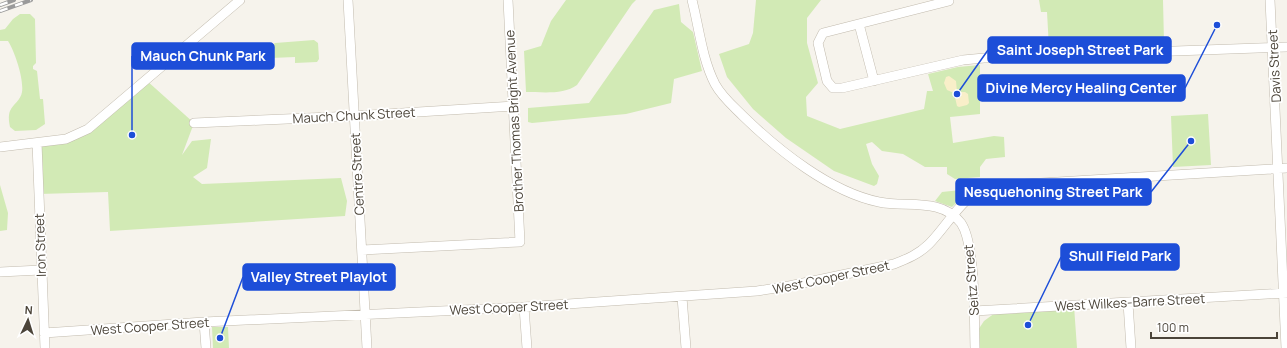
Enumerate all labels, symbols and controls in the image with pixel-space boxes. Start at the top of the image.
street label: Brother Thomas Bright Avenue [500,29,528,212]
street label: Davis Street [1263,29,1285,103]
callout: Saint Joseph Street Park [988,37,1171,63]
text: Saint Joseph Street Park [997,40,1164,59]
callout: Mauch Chunk Park [132,43,274,69]
text: Mauch Chunk Park [140,46,266,65]
callout: Divine Mercy Healing Center [978,75,1185,101]
text: Divine Mercy Healing Center [985,78,1177,97]
street label: Mauch Chunk Street [292,103,416,127]
street label: Centre Street [346,132,368,216]
callout: Nesquehoning Street Park [956,179,1151,205]
text: Nesquehoning Street Park [964,182,1143,201]
street label: Iron Street [30,213,50,277]
street label: Seitz Street [959,244,983,316]
callout: Shull Field Park [1061,244,1179,270]
text: Shull Field Park [1069,246,1172,265]
street label: West Cooper Street [771,256,891,298]
callout: Valley Street Playlot [243,264,395,290]
text: Valley Street Playlot [251,267,387,286]
street label: West Wilkes-Barre Street [1054,289,1206,315]
street label: West Cooper Street [449,295,569,319]
north arrow [8,300,48,340]
text: N [24,302,33,317]
street label: West Cooper Street [90,313,210,339]
scale bar [1151,314,1277,340]
text: 100 m [1157,319,1189,336]

